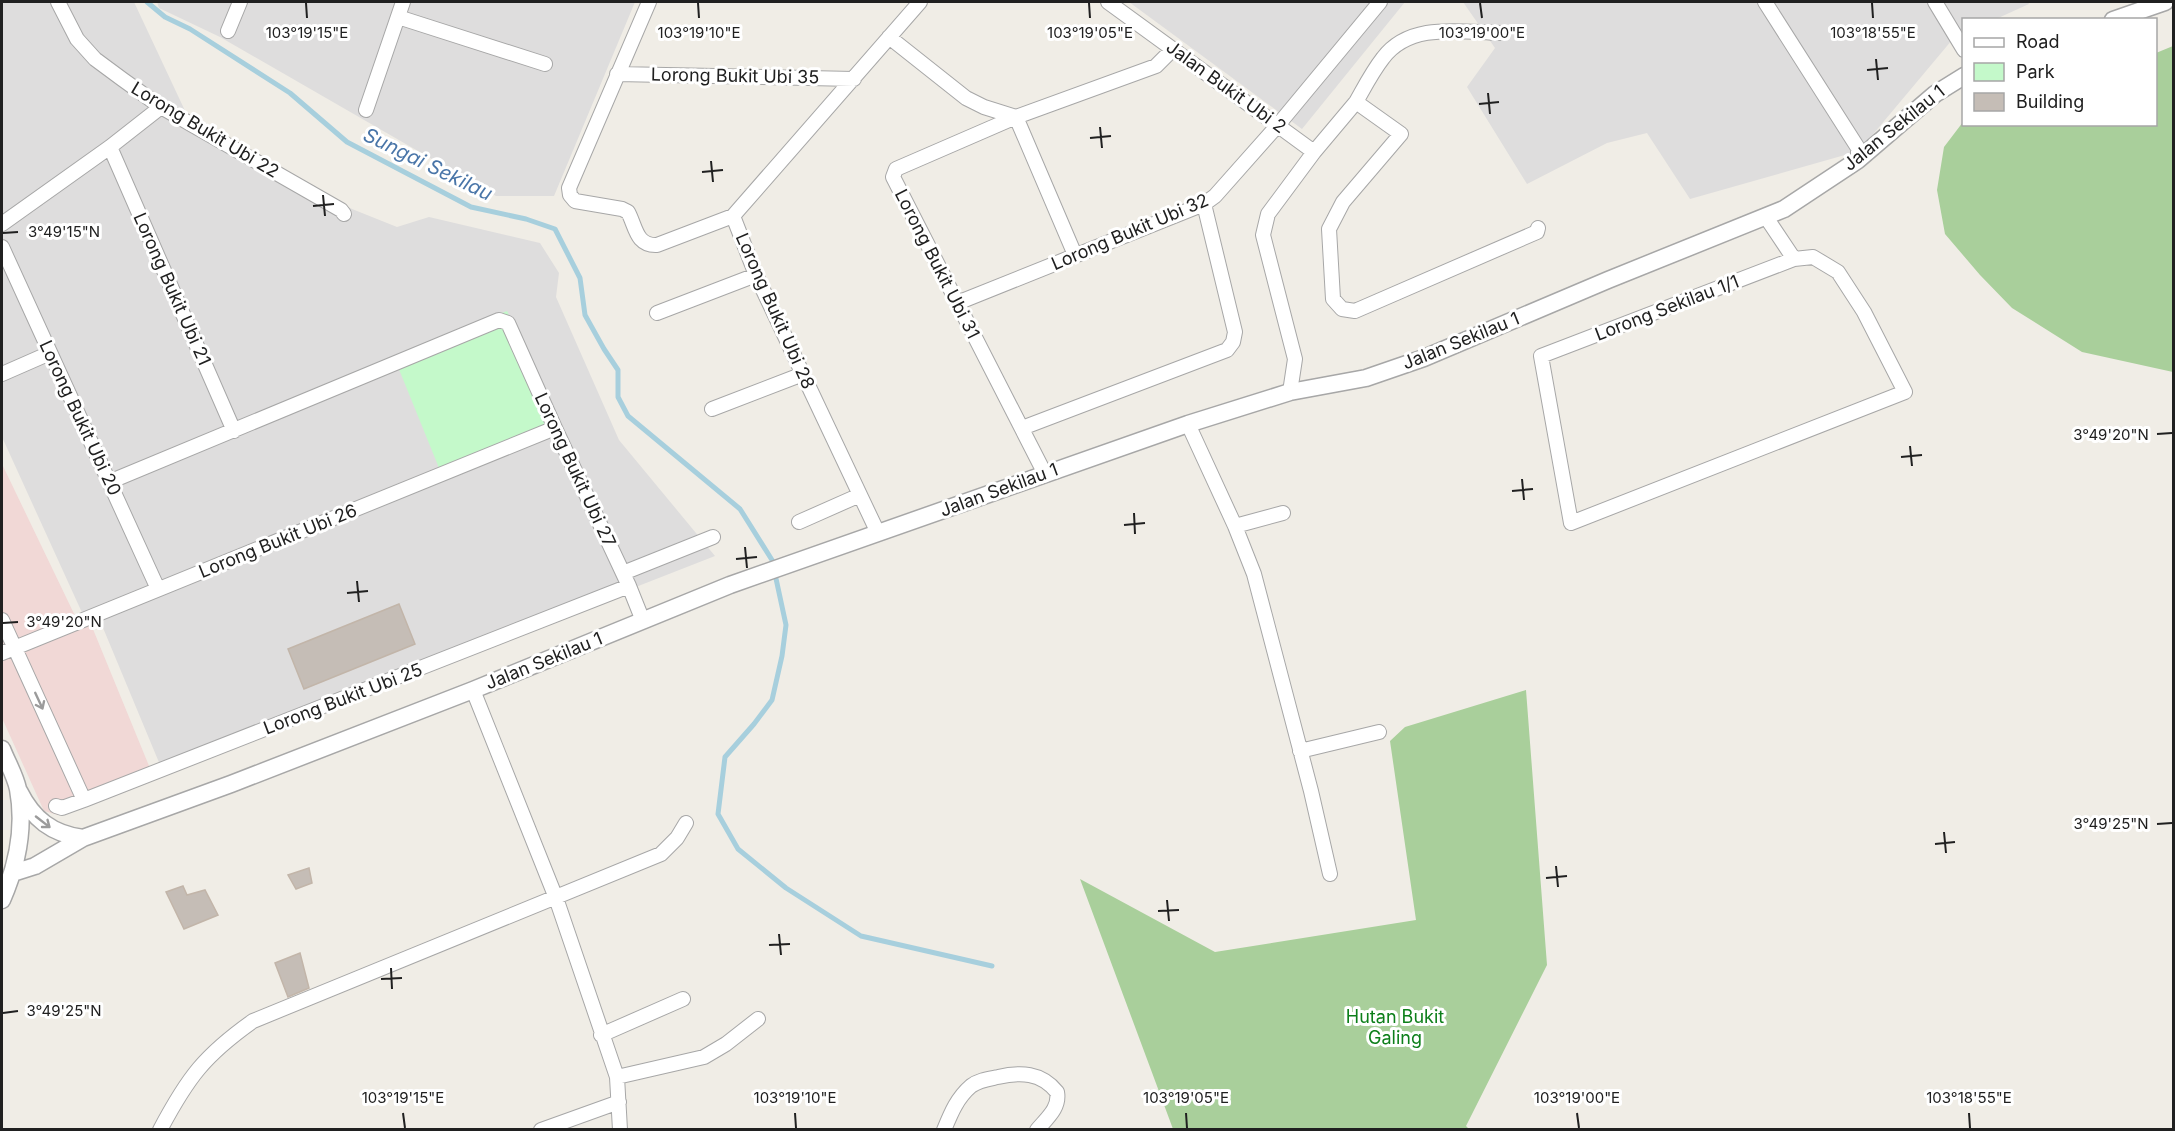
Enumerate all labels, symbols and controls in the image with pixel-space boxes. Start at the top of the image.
legend [1962,18,2157,126]
text: 103°19'15"E [266,23,348,42]
text: 103°19'10"E [658,23,740,42]
text: 103°19'05"E [1047,23,1133,42]
text: 103°19'00"E [1439,23,1525,42]
text: 103°18'55"E [1830,23,1916,42]
text: Road [2016,31,2059,52]
street label: Jalan Bukit Ubi 2 [1162,36,1290,137]
text: Park [2016,61,2055,82]
street label: Lorong Bukit Ubi 35 [651,64,819,87]
street label: Lorong Bukit Ubi 22 [128,77,283,182]
street label: Jalan Sekilau 1 [1839,80,1949,175]
text: Building [2016,91,2084,112]
water label: Sungai Sekilau [360,122,497,206]
street label: Lorong Bukit Ubi 31 [891,186,984,342]
street label: Lorong Bukit Ubi 32 [1048,189,1211,274]
street label: Lorong Bukit Ubi 21 [129,209,216,368]
text: 3°49'15"N [28,222,100,241]
street label: Lorong Bukit Ubi 28 [732,230,819,392]
street label: Lorong Sekilau 1/1 [1592,270,1742,345]
street label: Jalan Sekilau 1 [1399,308,1522,374]
street label: Lorong Bukit Ubi 20 [35,337,126,499]
street label: Lorong Bukit Ubi 27 [531,389,620,550]
text: 3°49'20"N [2073,425,2149,444]
street label: Jalan Sekilau 1 [937,458,1061,521]
street label: Lorong Bukit Ubi 26 [196,499,360,582]
text: 3°49'20"N [26,612,102,631]
street label: Jalan Sekilau 1 [482,628,605,694]
street label: Lorong Bukit Ubi 25 [260,659,425,739]
one-way arrow [33,691,45,709]
text: 3°49'25"N [2073,814,2149,833]
one-way arrow [35,816,51,829]
text: 3°49'25"N [26,1001,102,1020]
park label: Hutan Bukit Galing [1346,1006,1444,1048]
text: 103°19'15"E [362,1088,444,1107]
text: 103°19'10"E [754,1088,836,1107]
text: 103°19'05"E [1143,1088,1229,1107]
text: 103°19'00"E [1534,1088,1620,1107]
text: 103°18'55"E [1926,1088,2012,1107]

